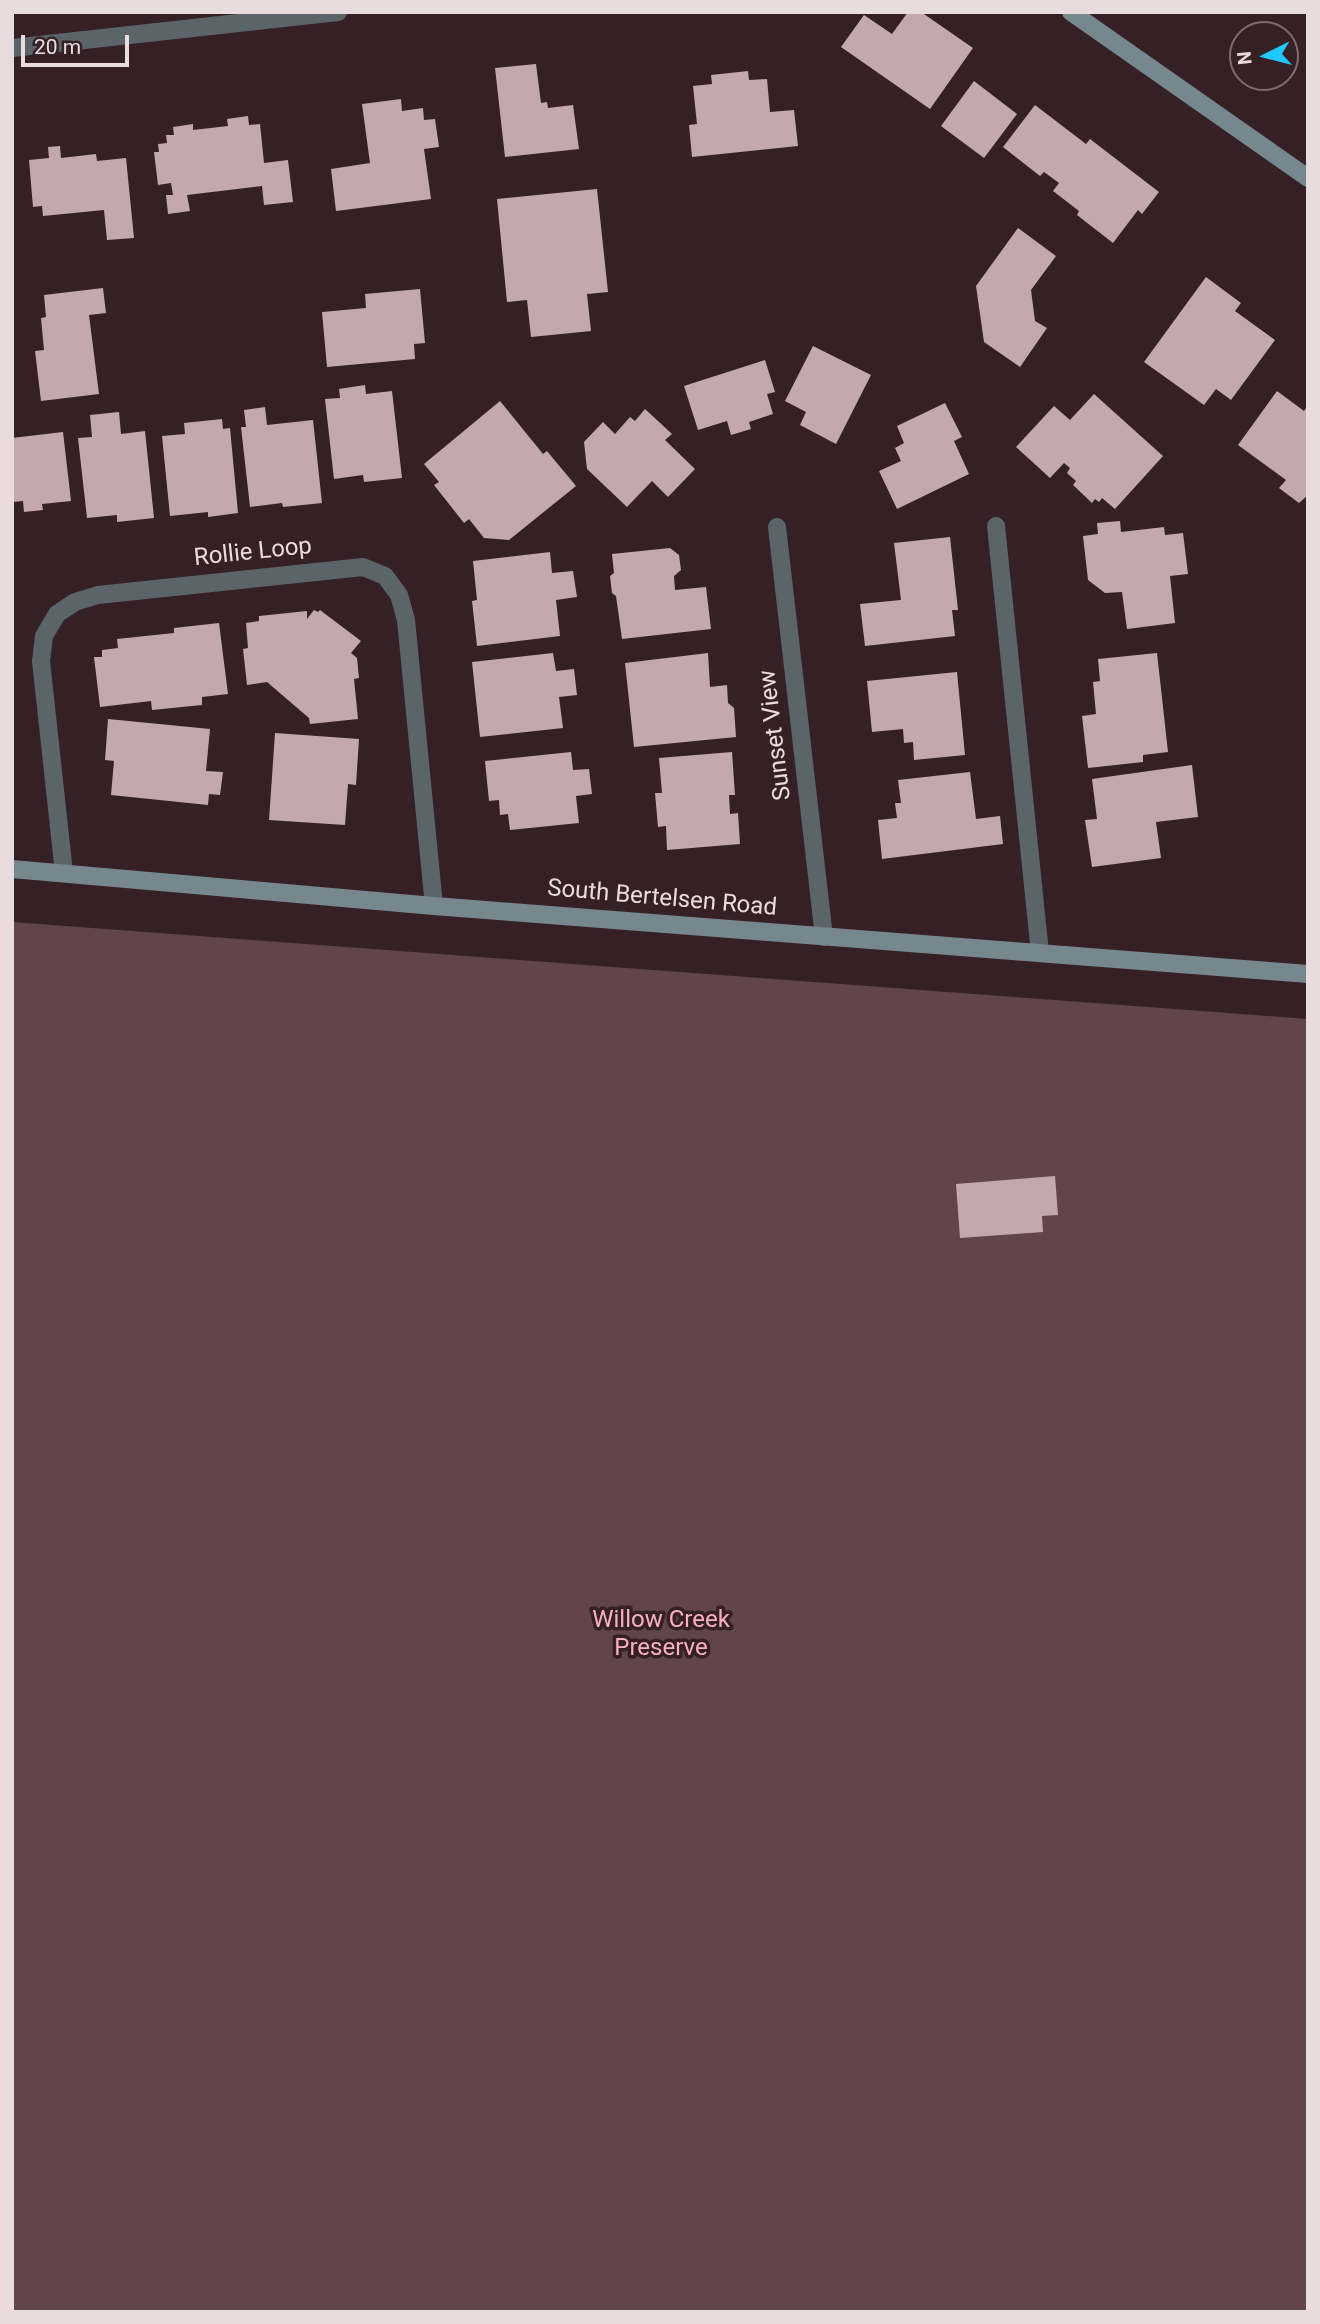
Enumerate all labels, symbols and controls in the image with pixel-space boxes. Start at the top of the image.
scale bar [24,21,133,65]
north arrow [1229,21,1299,91]
text: 20 m [34,35,81,59]
text: N [1232,50,1257,66]
street label: Rollie Loop [193,532,313,574]
street label: Sunset View [754,668,798,802]
street label: South Bertelsen Road [546,875,778,923]
park label: Willow Creek Preserve [592,1607,730,1663]

